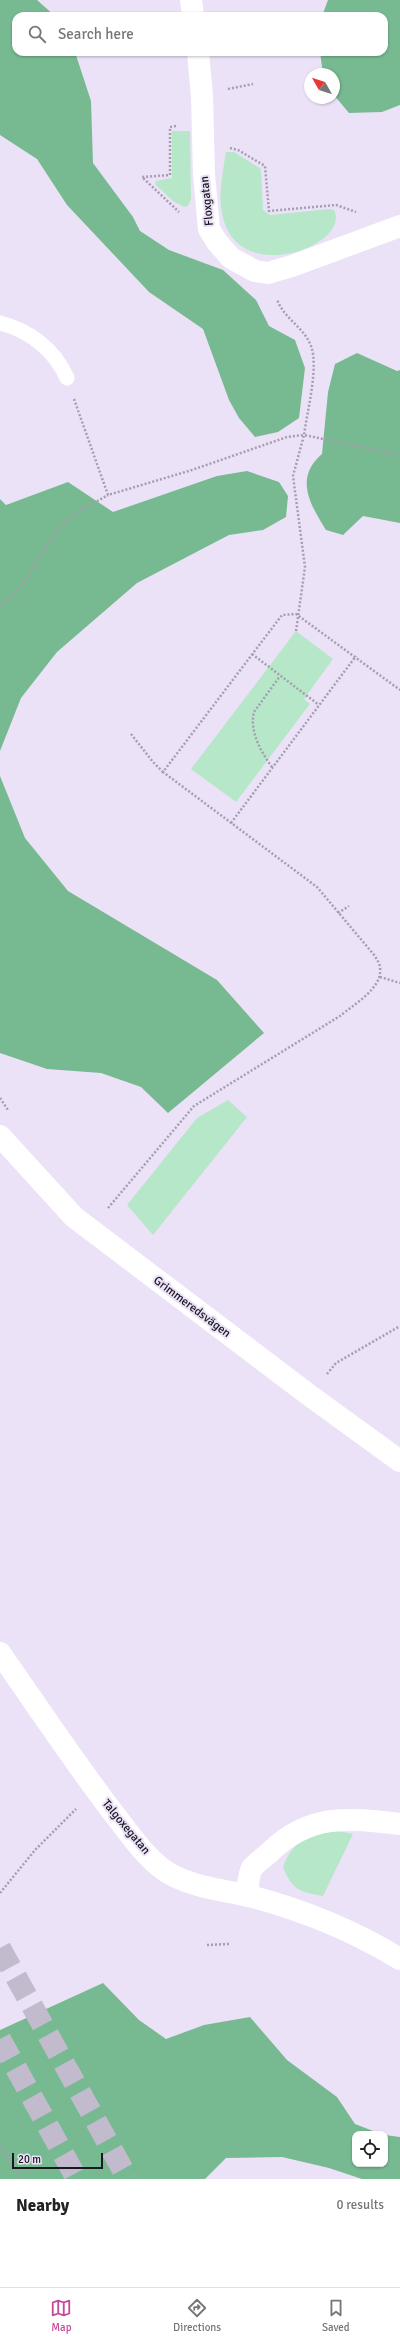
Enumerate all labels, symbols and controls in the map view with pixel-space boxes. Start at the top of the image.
search box [12,12,388,56]
icon: search [26,23,48,45]
text: Search here [58,25,134,43]
north arrow [304,68,340,104]
street label: Floxgatan [197,175,217,227]
street label: Grimmeredsvägen [150,1273,234,1341]
street label: Talgoxegatan [99,1796,153,1858]
map controls [352,2131,388,2167]
button: locate [352,2131,388,2167]
scale bar [12,2151,103,2170]
text: 20 m [18,2153,41,2166]
text: Nearby [16,2195,69,2216]
text: 0 results [336,2197,384,2213]
tab: Map [50,2297,72,2334]
tab: Directions [173,2297,221,2334]
tab: Saved [322,2297,350,2334]

